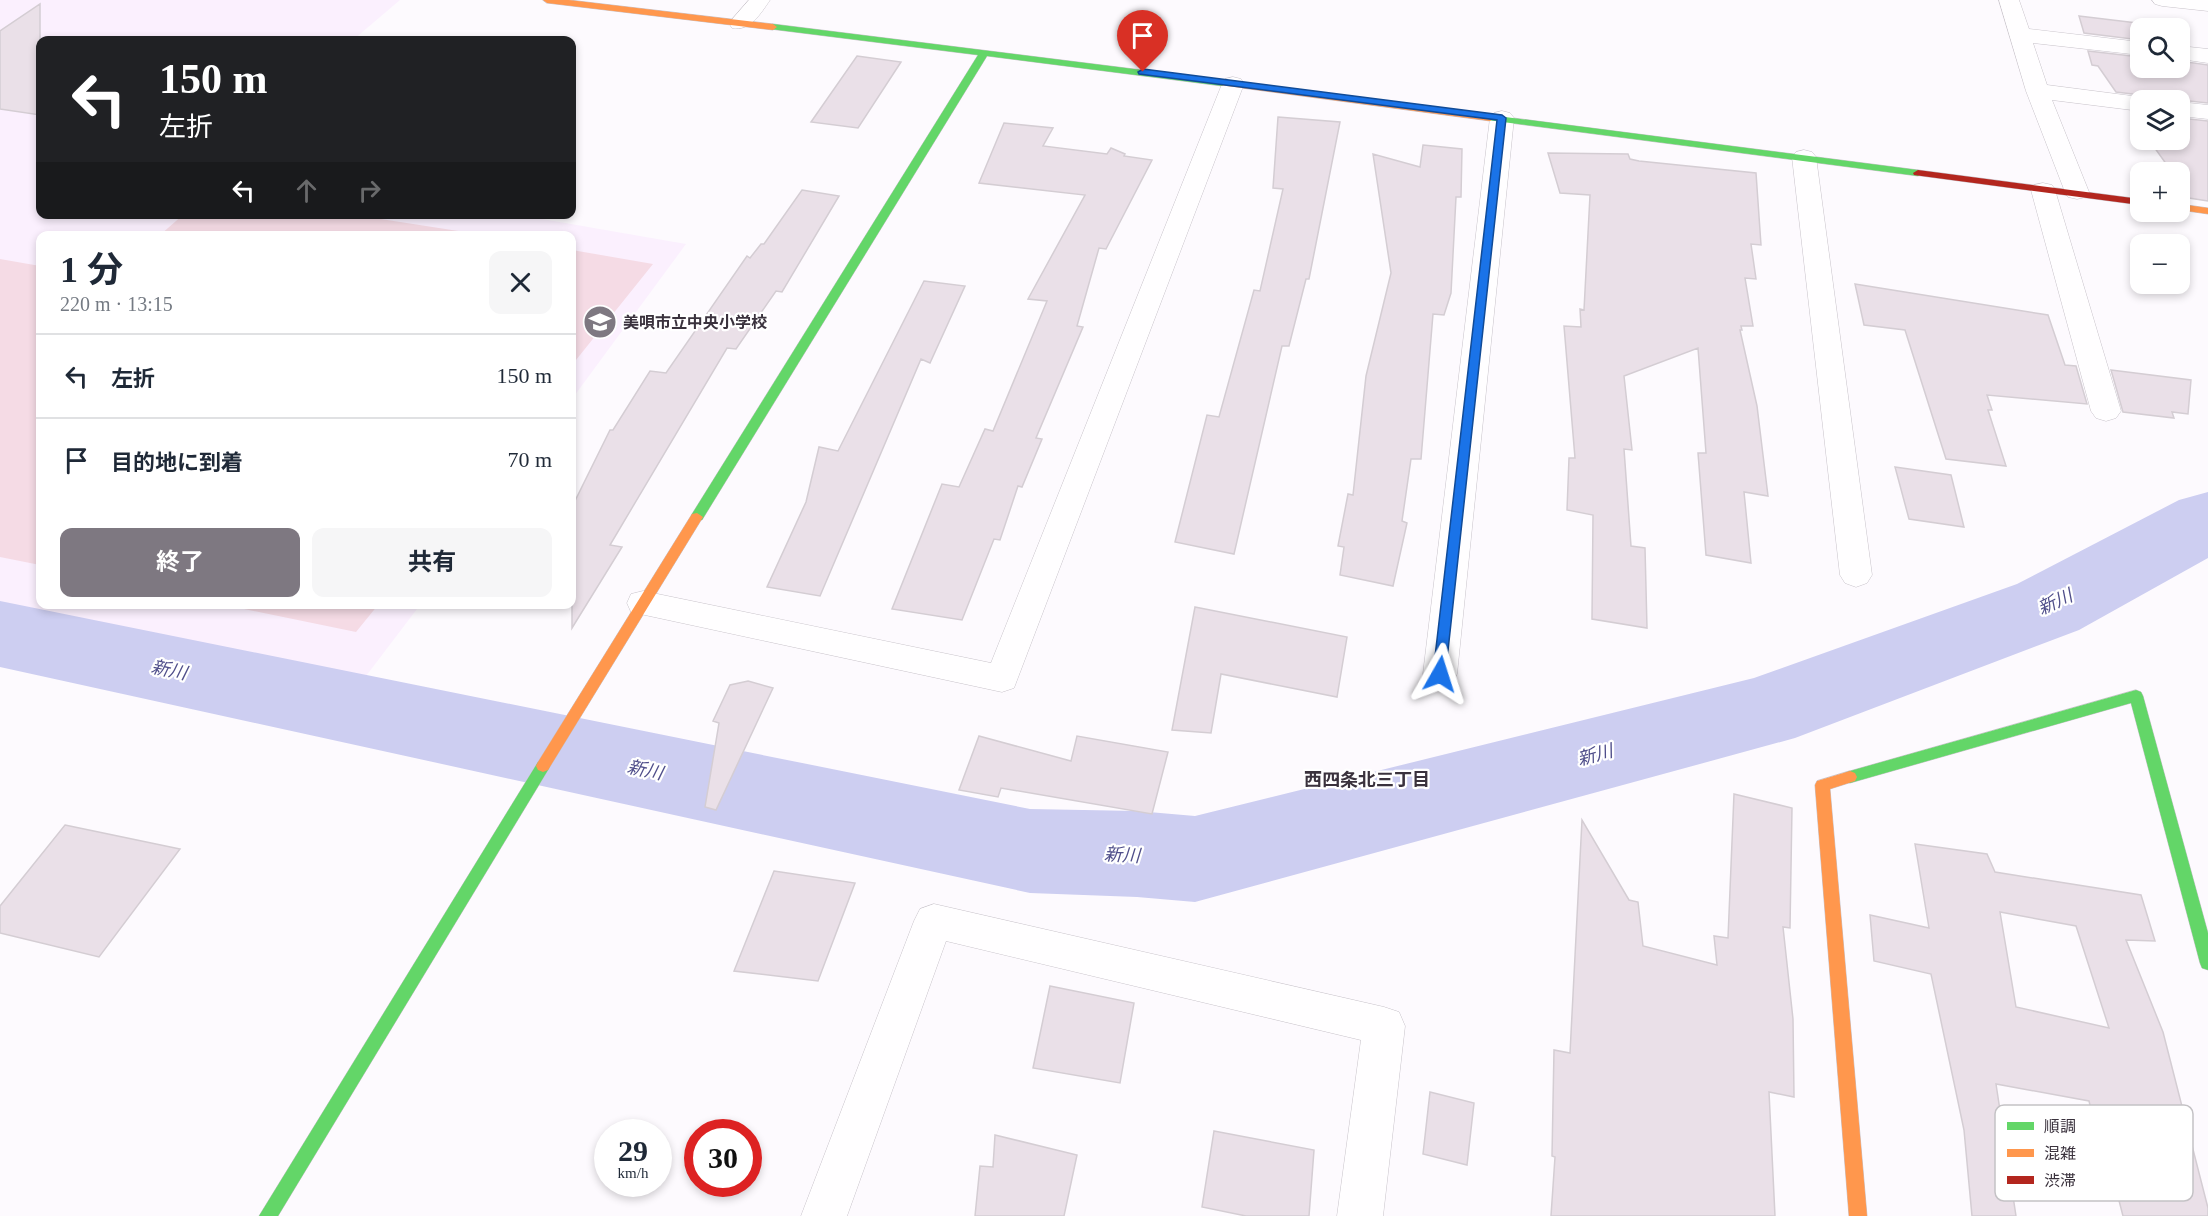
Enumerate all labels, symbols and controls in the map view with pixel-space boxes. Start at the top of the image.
pin [1117,10,1168,72]
map controls [2130,18,2190,294]
button: search [2130,18,2190,78]
icon: arrive [1126,19,1159,52]
text: 150 m [159,56,268,102]
icon: left [60,60,138,138]
button: layers [2130,90,2190,150]
text: 左折 [159,112,213,142]
button: + [2130,162,2190,222]
icon: left [227,174,260,207]
icon: ahead [290,174,323,207]
icon: right [353,174,386,207]
button: − [2130,234,2190,294]
text: 1 分 [60,250,123,290]
button: close [489,251,552,314]
text: 220 m · 13:15 [60,293,173,315]
school or university icon: 美唄市立中央小学校 [582,304,618,340]
place label: 美唄市立中央小学校 [623,314,767,331]
icon: left [60,360,93,393]
text: 150 m [496,363,552,388]
text: 左折 [111,366,155,391]
icon: arrive [60,444,93,477]
text: 70 m [507,447,552,472]
text: 目的地に到着 [111,450,243,475]
button: 終了 [60,528,300,597]
button: 共有 [312,528,552,597]
water label: 新川 [2034,584,2077,619]
position arrow [1408,642,1472,706]
water label: 新川 [149,656,191,684]
water label: 新川 [1575,740,1617,769]
water label: 新川 [625,756,667,784]
district label: 西四条北三丁目 [1304,770,1430,790]
water label: 新川 [1104,844,1142,866]
legend [1995,1105,2193,1201]
text: 順調 [2044,1118,2076,1135]
speed limit sign: 30 [684,1119,762,1197]
text: 29 [618,1134,648,1167]
text: 混雑 [2044,1145,2076,1162]
text: km/h [618,1165,648,1181]
text: 渋滞 [2044,1172,2076,1189]

